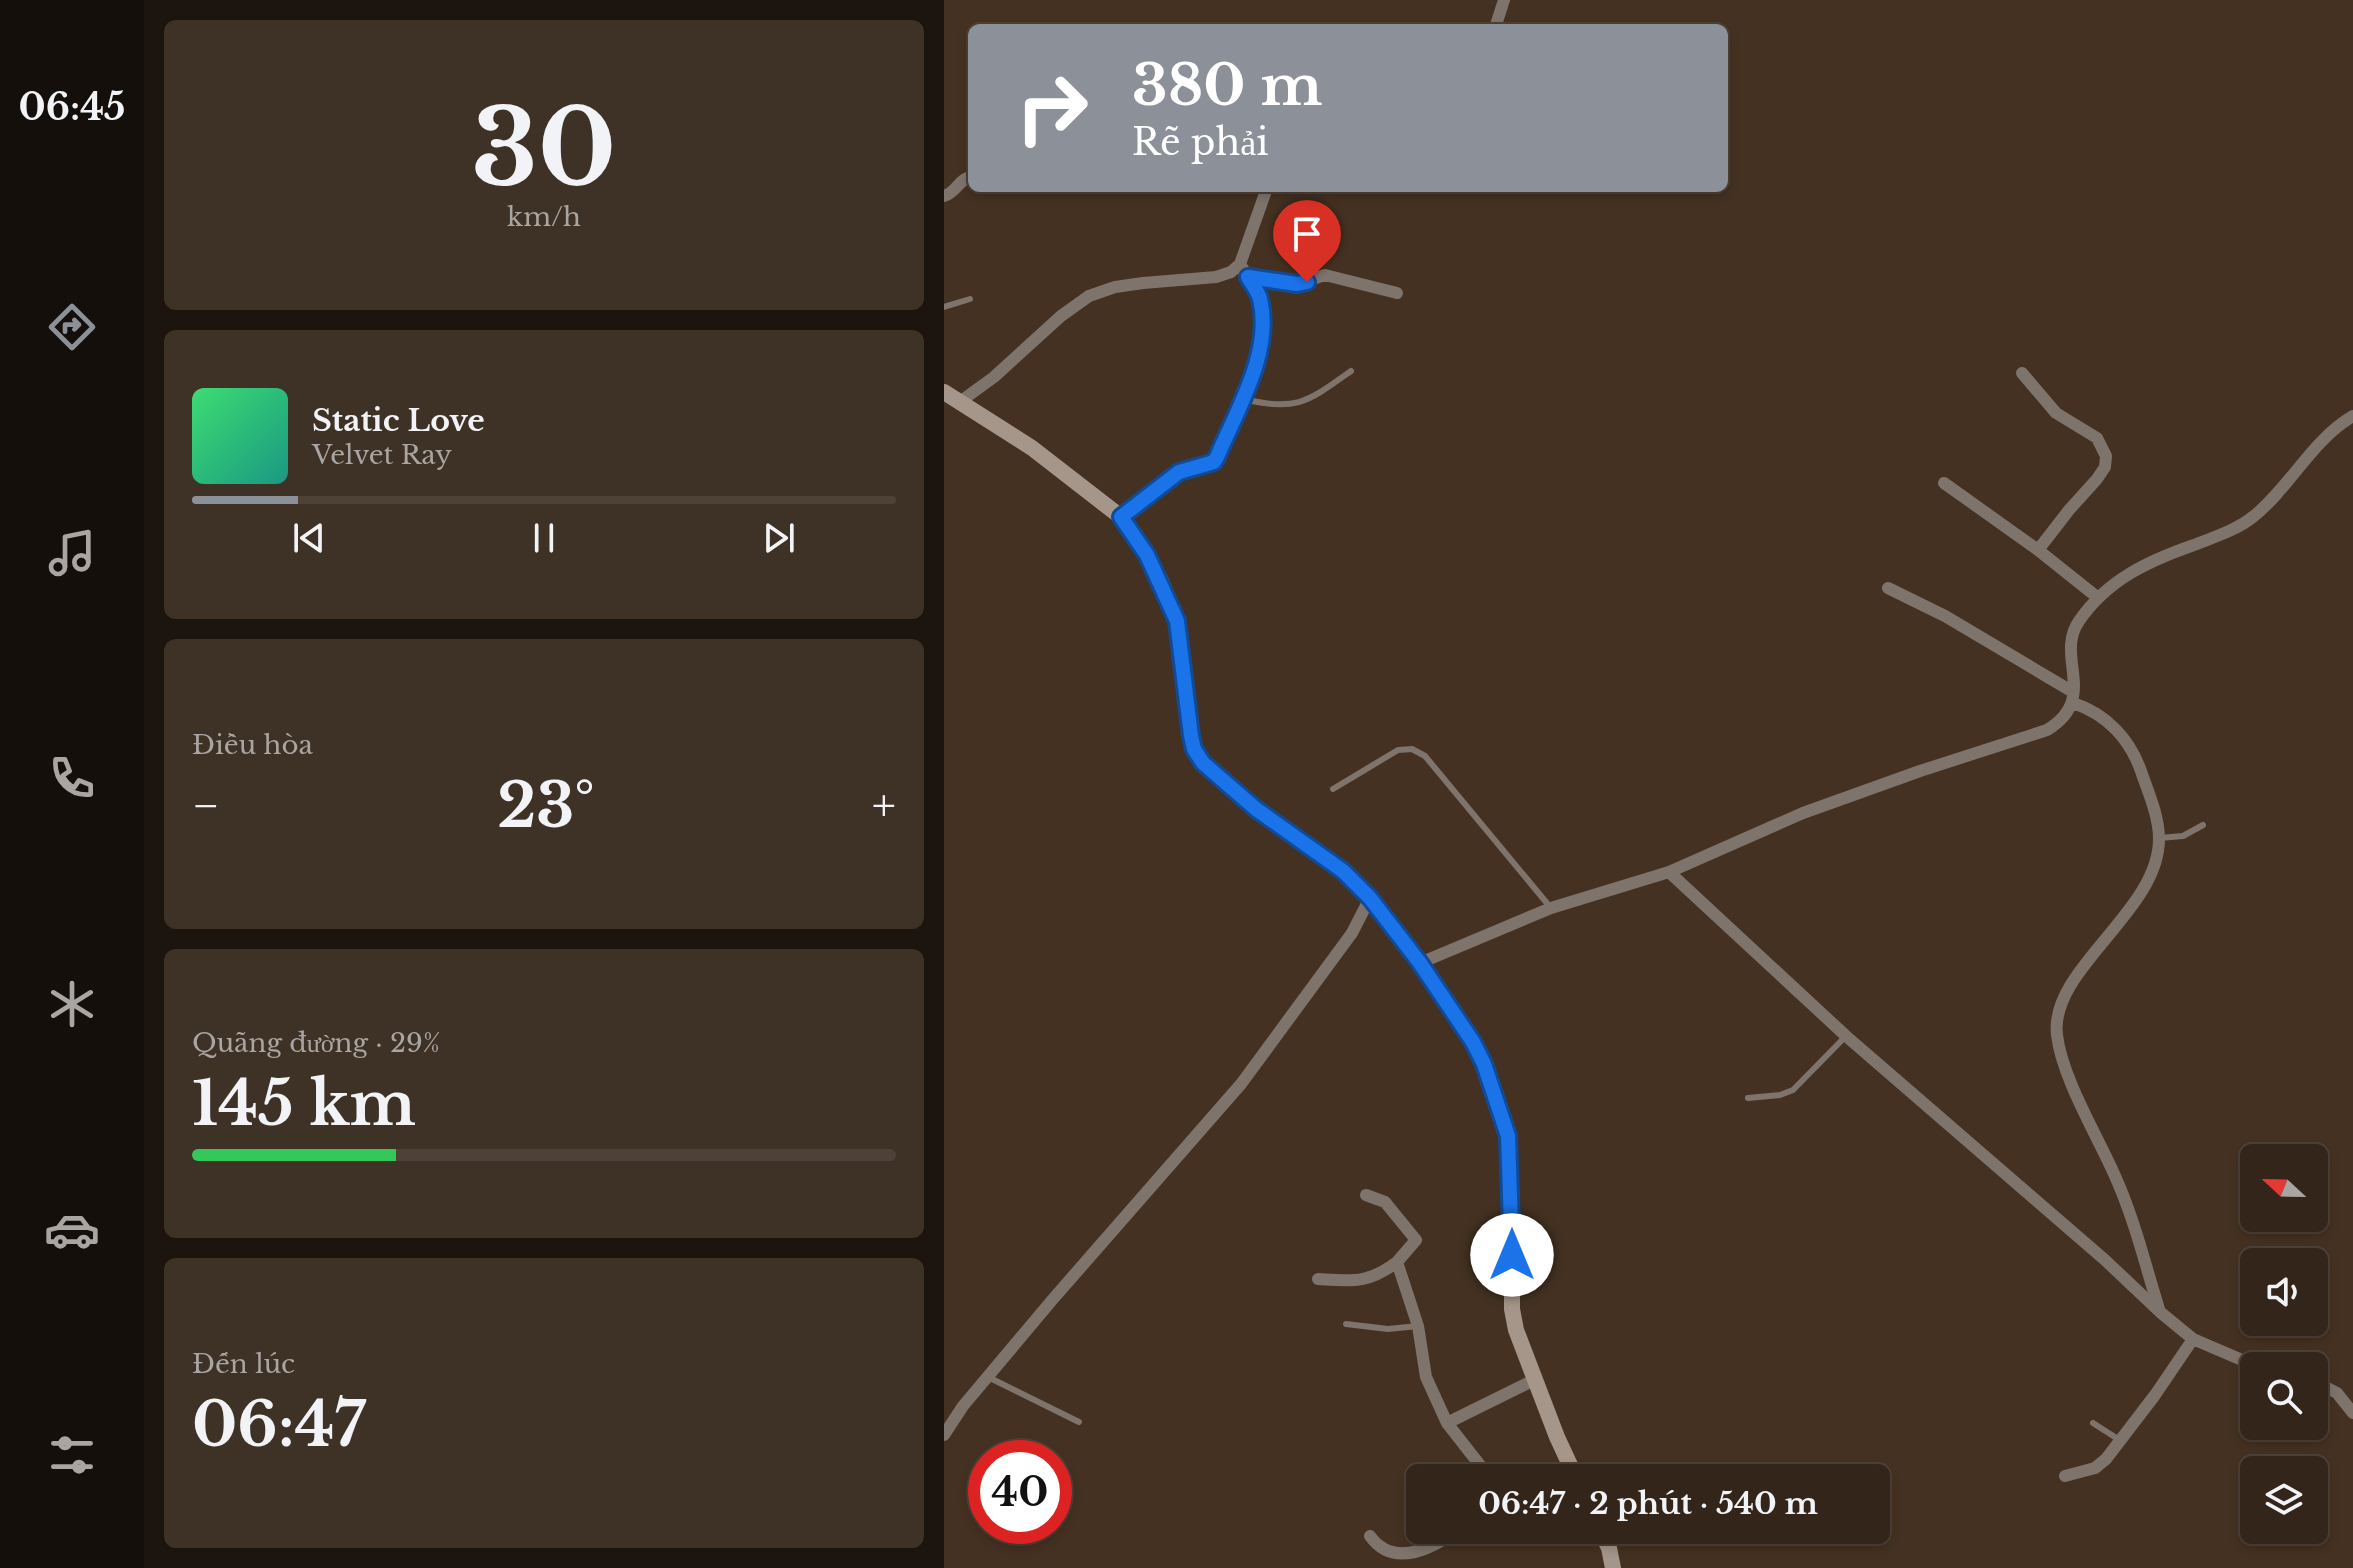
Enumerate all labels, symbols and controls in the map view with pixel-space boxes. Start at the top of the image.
text: 380 m [1132,51,1322,120]
icon: right [1000,56,1104,160]
text: 30 [472,84,616,213]
text: 06:45 [19,85,126,130]
text: Rẽ phải [1132,120,1269,165]
pin [1273,200,1341,282]
text: km/h [507,201,581,233]
icon: arrive [1285,212,1329,256]
icon: directions [44,299,100,355]
text: Static Love [312,402,485,439]
text: Velvet Ray [312,439,452,471]
icon: previous [287,516,331,560]
icon: pause [522,516,566,560]
icon: next [757,516,801,560]
icon: music [44,525,100,581]
text: Điều hòa [192,729,313,761]
icon: phone [44,750,100,806]
text: 23° [497,769,595,843]
text: − [192,778,220,833]
text: + [872,778,896,833]
icon: climate [44,976,100,1032]
text: Quãng đường · 29% [192,1027,440,1059]
text: 145 km [192,1067,416,1141]
north arrow [2240,1144,2328,1232]
map controls [2240,1144,2328,1544]
icon: car [44,1202,100,1258]
position arrow [1470,1213,1554,1297]
button: sound [2240,1248,2328,1336]
text: Đến lúc [192,1348,295,1380]
button: search [2240,1352,2328,1440]
text: 06:47 [192,1388,366,1462]
icon: filters [44,1427,100,1483]
speed limit sign: 40 [968,1440,1072,1544]
button: layers [2240,1456,2328,1544]
text: 06:47 · 2 phút · 540 m [1478,1485,1818,1522]

